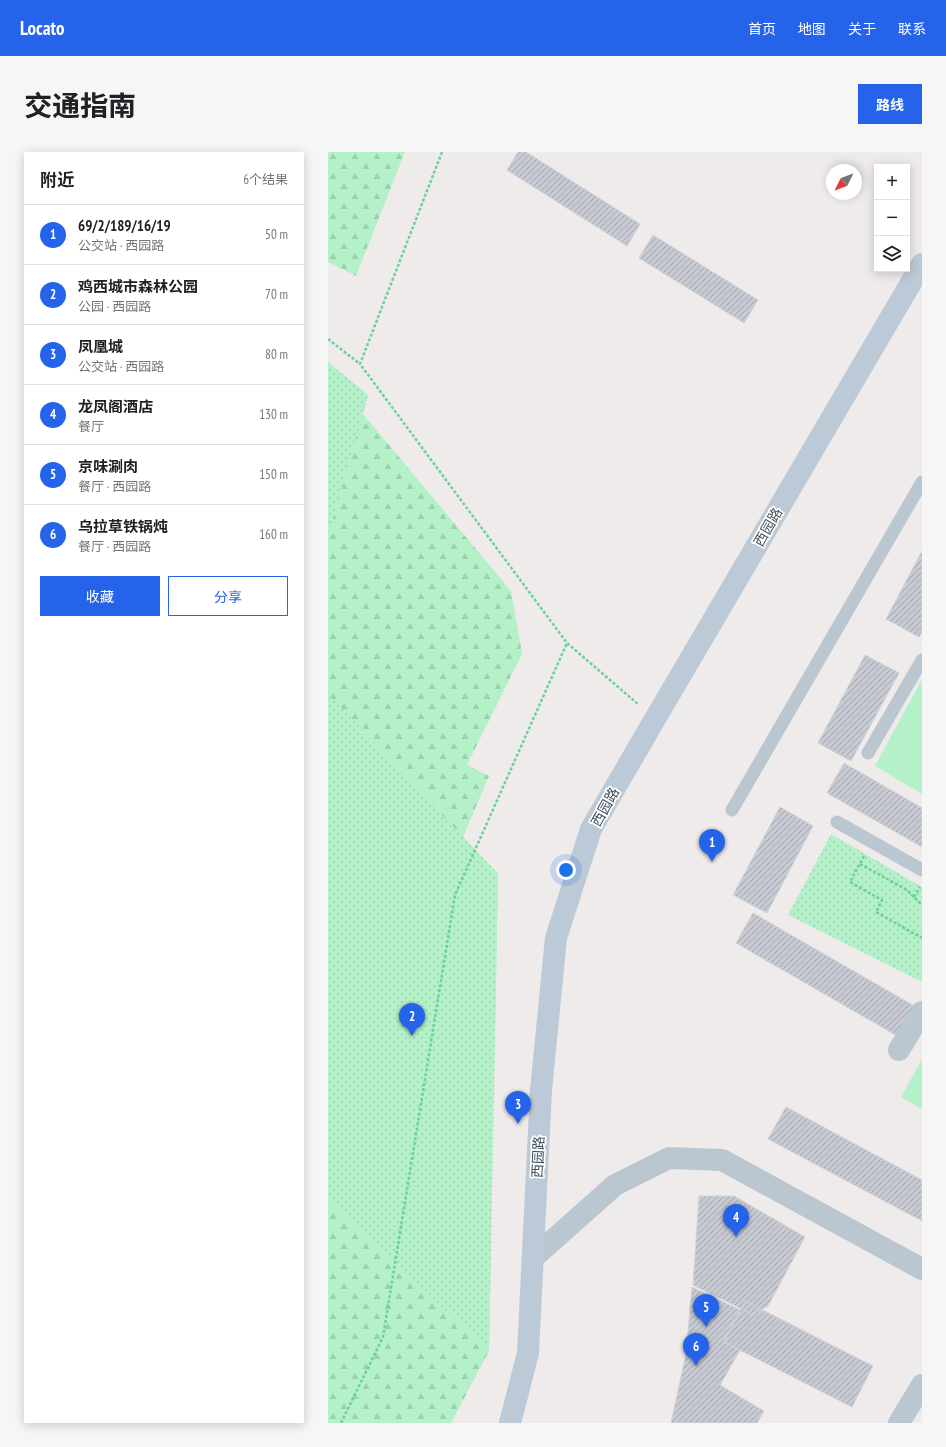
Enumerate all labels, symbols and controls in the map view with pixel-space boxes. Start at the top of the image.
text: Locato [20,16,65,40]
text: 首页 [748,20,776,38]
text: 地图 [798,20,826,38]
text: 关于 [848,20,876,38]
text: 联系 [898,20,926,38]
button: 路线 [858,84,922,124]
text: 交通指南 [24,87,136,124]
north arrow [826,164,862,200]
map controls [874,164,910,272]
button: + [874,164,910,200]
text: 附近 [40,169,74,191]
text: 6个结果 [243,171,288,188]
button: − [874,200,910,236]
text: 69/2/189/16/19 [78,216,171,235]
text: 1 [50,226,56,243]
text: 50 m [265,226,288,243]
button: layers [874,236,910,272]
text: 公交站 · 西园路 [78,237,164,254]
text: 鸡西城市森林公园 [78,277,198,296]
text: 2 [50,286,56,303]
text: 70 m [265,286,288,303]
text: 公园 · 西园路 [78,298,151,315]
text: 凤凰城 [78,337,123,356]
text: 3 [50,346,56,363]
text: 80 m [265,346,288,363]
text: 公交站 · 西园路 [78,358,164,375]
text: 龙凤阁酒店 [78,397,153,416]
text: 4 [50,406,56,423]
text: 130 m [259,406,288,423]
text: 餐厅 [78,418,104,435]
text: 京味涮肉 [78,457,138,476]
text: 5 [50,466,56,483]
text: 150 m [259,466,288,483]
text: 餐厅 · 西园路 [78,478,151,495]
street label: 西园路 [750,504,786,550]
text: 乌拉草铁锅炖 [78,517,168,536]
text: 6 [50,526,56,543]
text: 160 m [259,526,288,543]
text: 餐厅 · 西园路 [78,538,151,555]
button: 收藏 [40,576,160,616]
button: 分享 [168,576,288,616]
street label: 西园路 [587,784,623,830]
pin: 1 [699,829,725,862]
your location [556,860,576,880]
pin: 2 [399,1003,425,1036]
pin: 3 [505,1091,531,1124]
street label: 西园路 [528,1136,548,1178]
pin: 4 [723,1204,749,1237]
pin: 5 [693,1294,719,1327]
pin: 6 [683,1333,709,1366]

